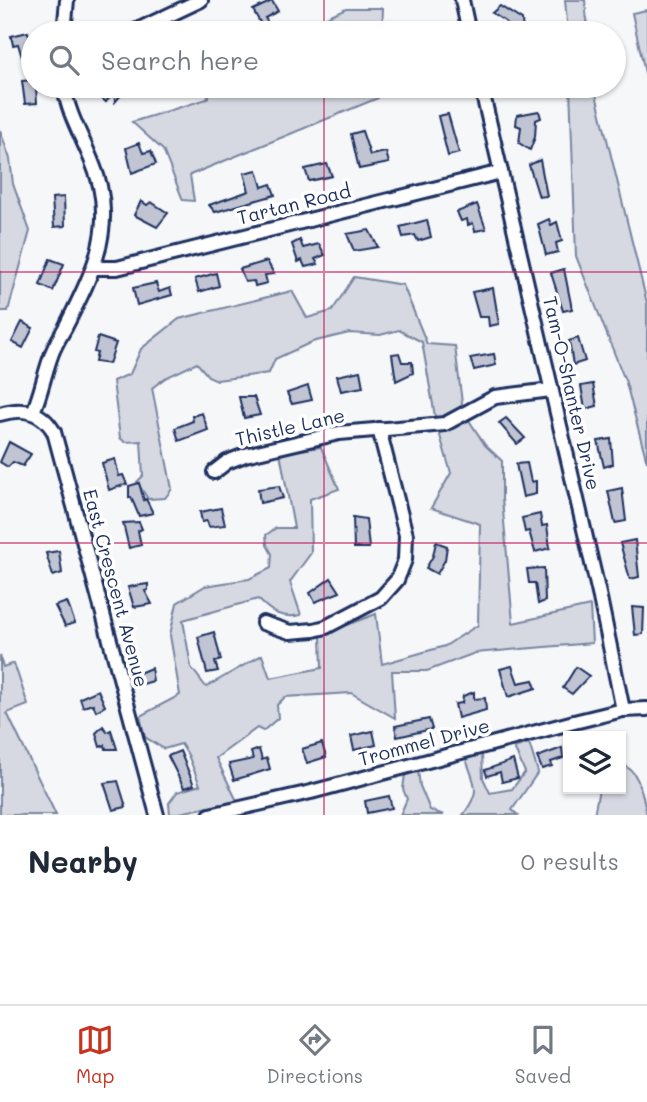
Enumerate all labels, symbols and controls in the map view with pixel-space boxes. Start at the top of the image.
search box [21,21,626,98]
icon: search [45,41,83,79]
text: Search here [101,43,259,77]
street label: Tartan Road [235,177,353,230]
street label: Tam-O-Shanter Drive [538,293,607,492]
street label: Thistle Lane [233,402,347,451]
street label: East Crescent Avenue [78,486,155,690]
street label: Trommel Drive [356,712,492,771]
map controls [563,731,626,794]
button: layers [563,731,626,794]
text: Nearby [28,841,138,881]
text: 0 results [521,846,619,876]
tab: Map [76,1021,115,1088]
tab: Directions [266,1021,363,1088]
tab: Saved [515,1021,571,1088]

